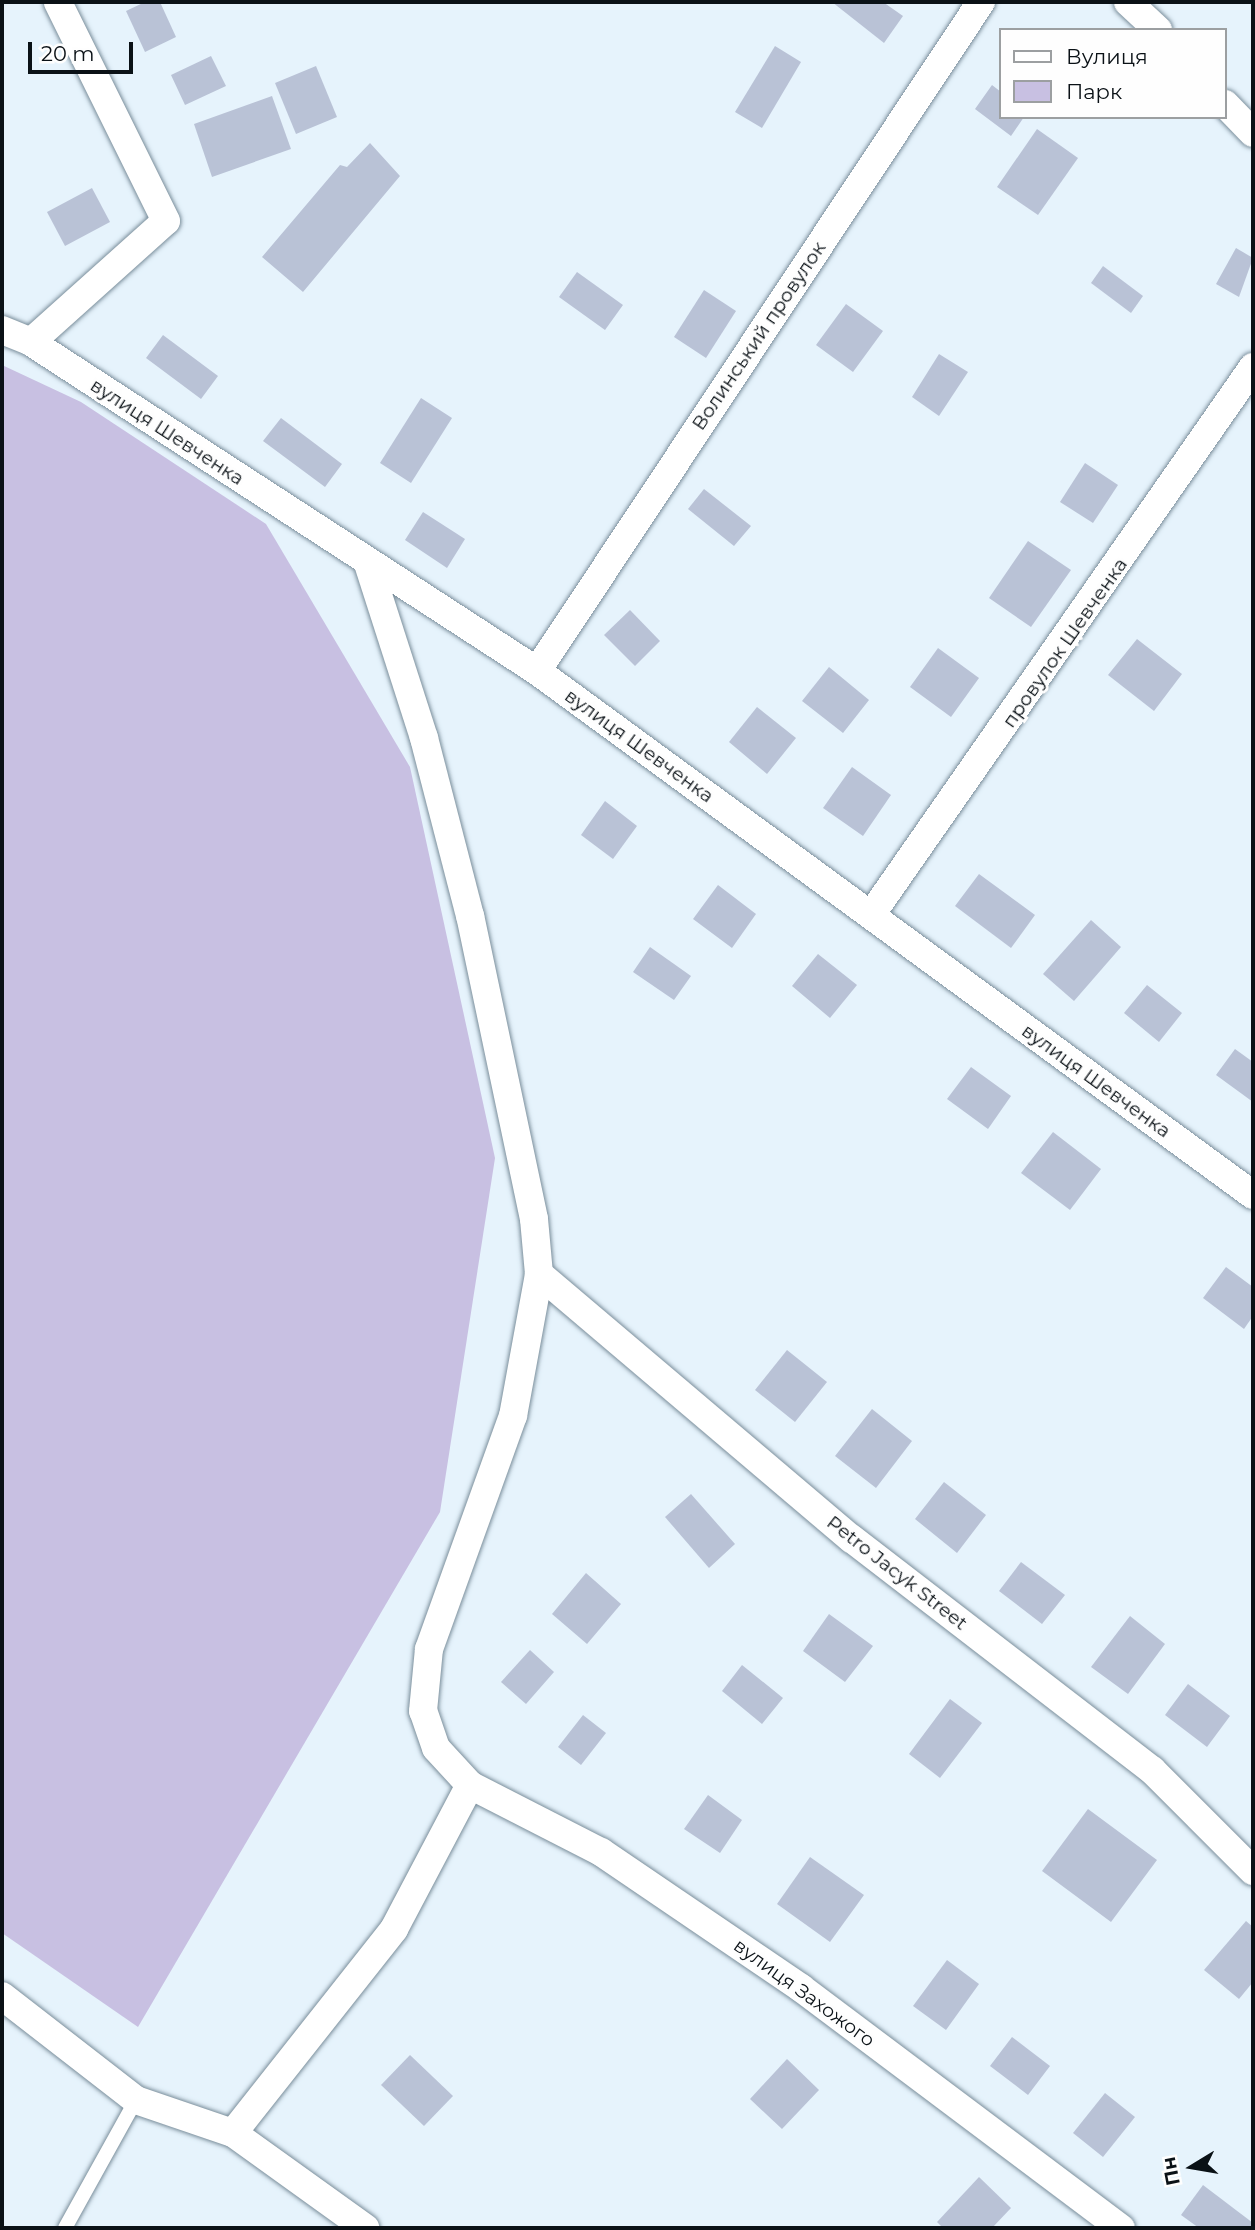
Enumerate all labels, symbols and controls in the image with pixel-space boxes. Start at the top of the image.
scale bar [32,28,136,72]
legend [1000,28,1227,119]
text: 20 m [41,41,95,66]
text: Вулиця [1066,44,1148,69]
text: Парк [1066,79,1122,104]
street label: Волинський провулок [687,237,831,435]
street label: вулиця Шевченка [86,374,248,490]
street label: провулок Шевченка [998,554,1132,732]
street label: вулиця Шевченка [560,684,718,808]
street label: вулиця Шевченка [1017,1019,1175,1143]
street label: Petro Jacyk Street [822,1511,972,1635]
street label: вулиця Захожого [729,1934,879,2052]
north arrow [1157,2132,1227,2202]
text: Пн [1157,2155,1185,2187]

